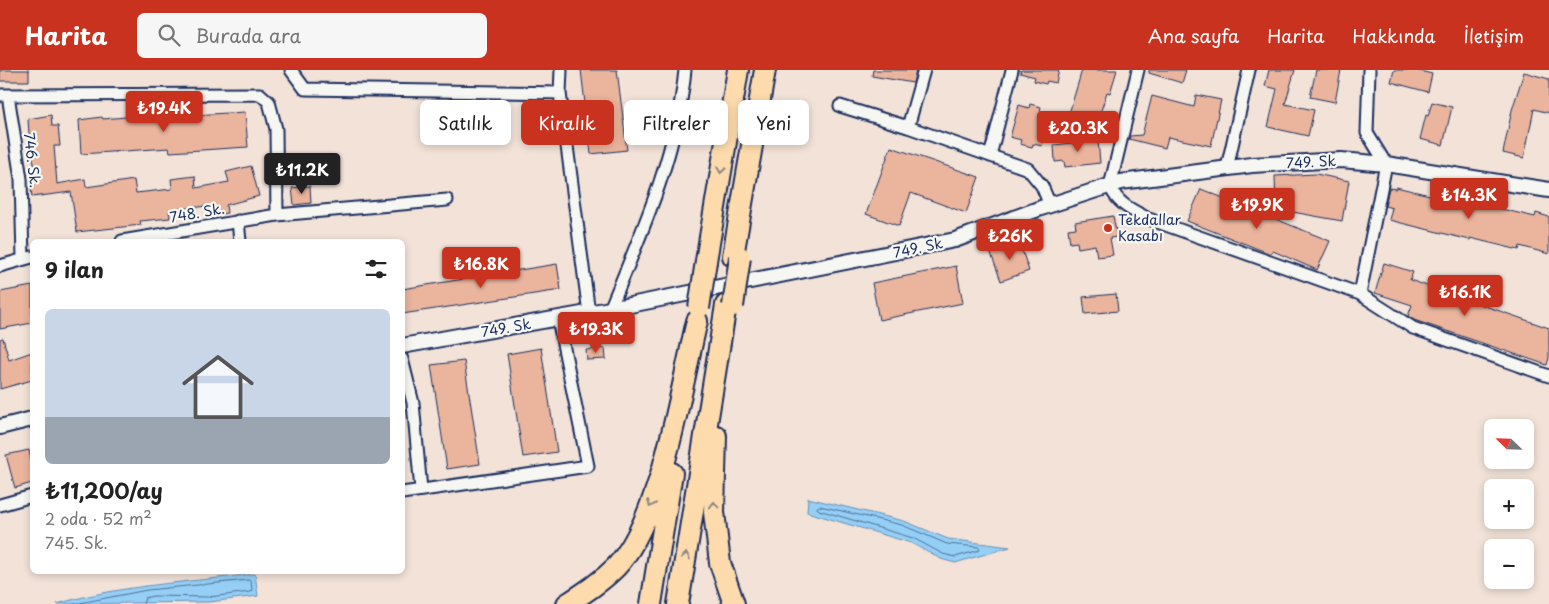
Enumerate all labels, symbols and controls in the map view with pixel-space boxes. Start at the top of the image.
search box [137,13,487,58]
text: Harita [25,17,107,53]
icon: search [155,21,183,49]
text: Burada ara [195,21,301,49]
text: Ana sayfa [1148,22,1239,49]
text: Harita [1267,22,1324,49]
text: Hakkında [1352,22,1436,49]
text: İletişim [1464,22,1524,49]
pin: ₺19.4K [123,90,205,133]
text: ₺19.4K [137,95,191,119]
chip: Satılık [420,100,511,145]
chip: Kiralık [521,100,614,145]
chip: Filtreler [624,100,728,145]
chip: Yeni [738,100,809,145]
pin: ₺20.3K [1037,111,1119,153]
text: ₺20.3K [1048,115,1108,139]
street label: 746. Sk. [19,131,46,189]
street label: 749. Sk [1285,150,1337,173]
pin: ₺11.2K [261,152,343,195]
text: ₺11.2K [275,157,329,181]
one-way arrow [717,166,727,174]
pin: ₺14.3K [1428,178,1510,220]
text: ₺14.3K [1441,182,1497,206]
pin: ₺19.9K [1216,188,1298,230]
text: ₺19.9K [1231,192,1283,216]
street label: 748. Sk. [168,197,226,228]
place label: Tekdallar Kasabı [1118,209,1182,246]
pin: ₺26K [980,218,1040,261]
marker: Tekdallar Kasabı [1102,222,1114,234]
text: ₺26K [987,223,1033,247]
street label: 749. Sk [891,232,945,263]
pin: ₺16.8K [440,246,522,289]
text: ₺16.8K [453,251,509,275]
text: 9 ilan [45,253,104,285]
icon: filters [362,255,390,283]
pin: ₺16.1K [1424,274,1506,317]
text: ₺16.1K [1439,279,1491,303]
pin: ₺19.3K [555,312,637,354]
street label: 749. Sk [479,313,533,342]
text: ₺19.3K [569,316,623,340]
icon: home [173,342,263,432]
north arrow [1484,419,1534,469]
map controls [1484,419,1534,589]
text: ₺11,200/ay [45,474,163,506]
button: + [1484,479,1534,529]
one-way arrow [646,499,657,508]
one-way arrow [709,501,719,509]
text: 2 oda · 52 m² [45,506,152,530]
text: 745. Sk. [45,530,108,554]
button: − [1484,539,1534,589]
one-way arrow [680,552,690,560]

